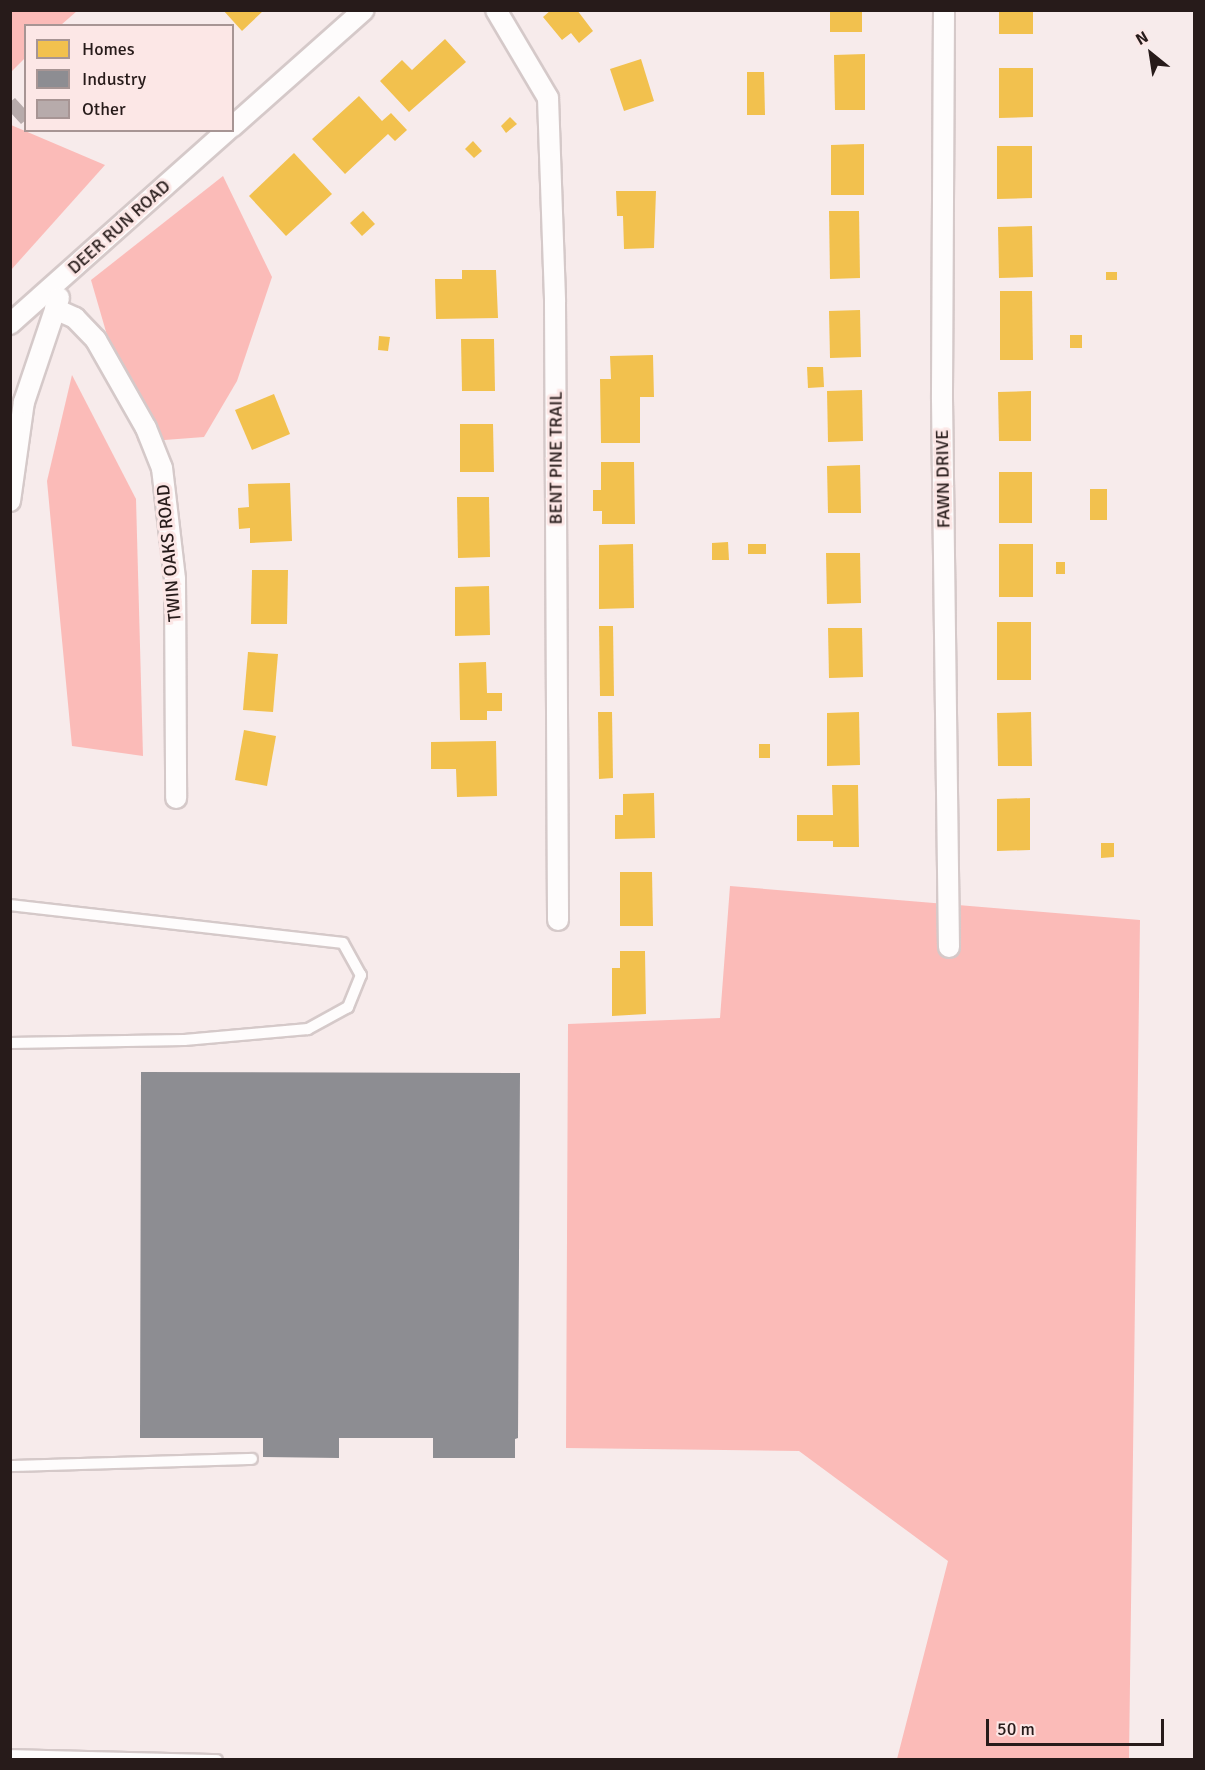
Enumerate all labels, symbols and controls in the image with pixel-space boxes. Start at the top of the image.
legend [24,24,234,132]
north arrow [1121,24,1181,84]
text: N [1132,27,1152,50]
text: Homes [82,38,135,60]
text: Industry [82,68,146,90]
text: Other [82,98,126,120]
street label: DEER RUN ROAD [63,175,175,279]
street label: BENT PINE TRAIL [545,391,567,525]
street label: FAWN DRIVE [931,430,955,528]
street label: TWIN OAKS ROAD [152,483,186,623]
scale bar [989,1707,1168,1745]
text: 50 m [997,1718,1035,1740]

